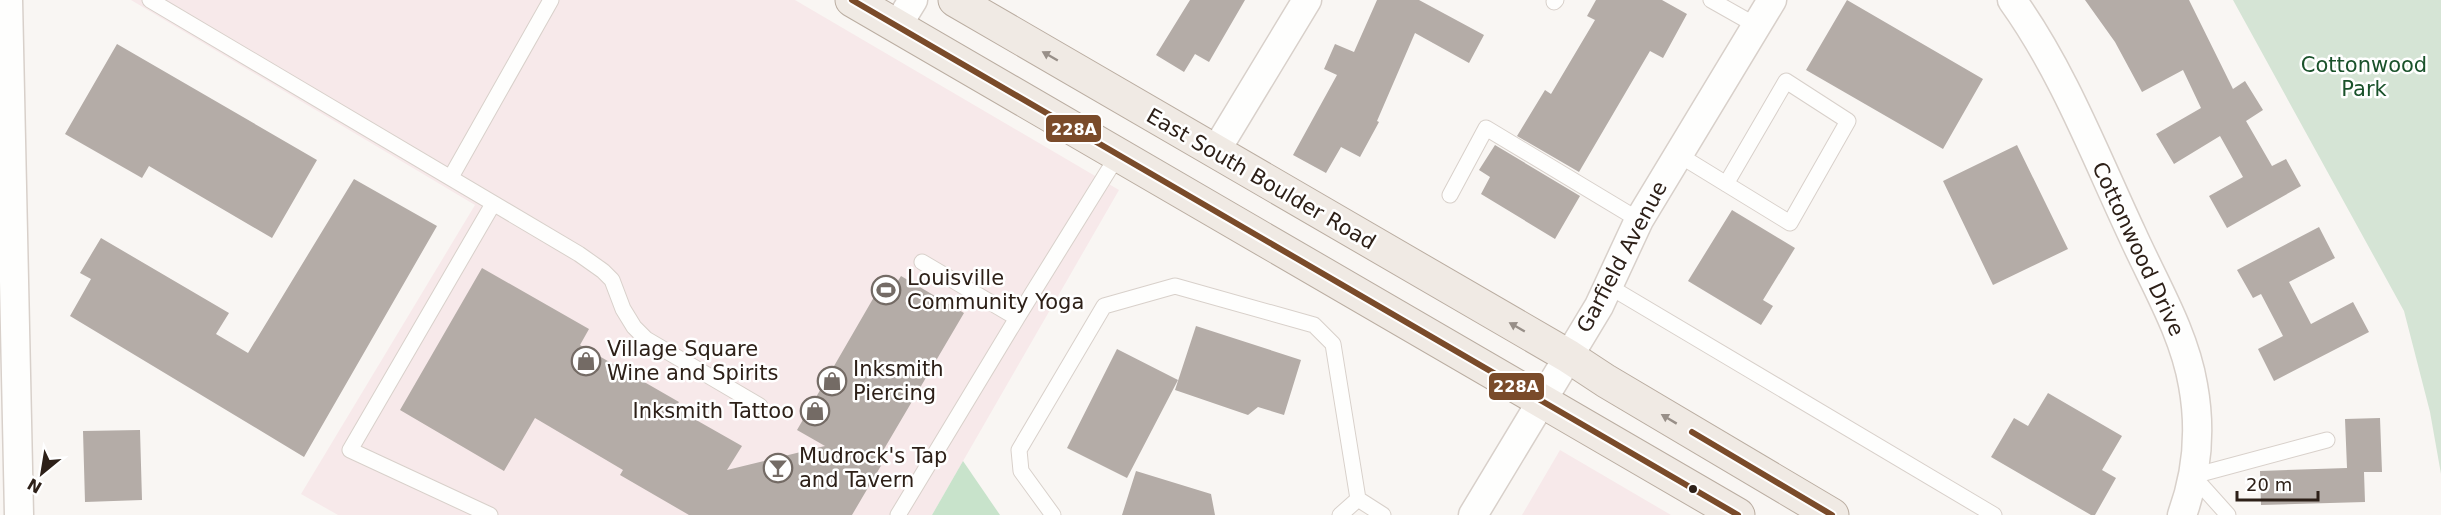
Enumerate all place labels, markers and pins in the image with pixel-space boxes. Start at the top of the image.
place label: Louisville Community Yoga [907,266,1084,314]
sports icon: Louisville Community Yoga [870,274,902,306]
place label: Village Square Wine and Spirits [607,337,778,385]
shop icon: Village Square Wine and Spirits [570,345,602,377]
place label: Inksmith Piercing [853,357,943,405]
shop icon: Inksmith Piercing [816,365,848,397]
shop icon: Inksmith Tattoo [799,395,831,427]
place label: Inksmith Tattoo [633,399,794,423]
place label: Mudrock's Tap and Tavern [799,444,947,492]
bar icon: Mudrock's Tap and Tavern [762,452,794,484]
unlabelled marker [1687,483,1699,495]

